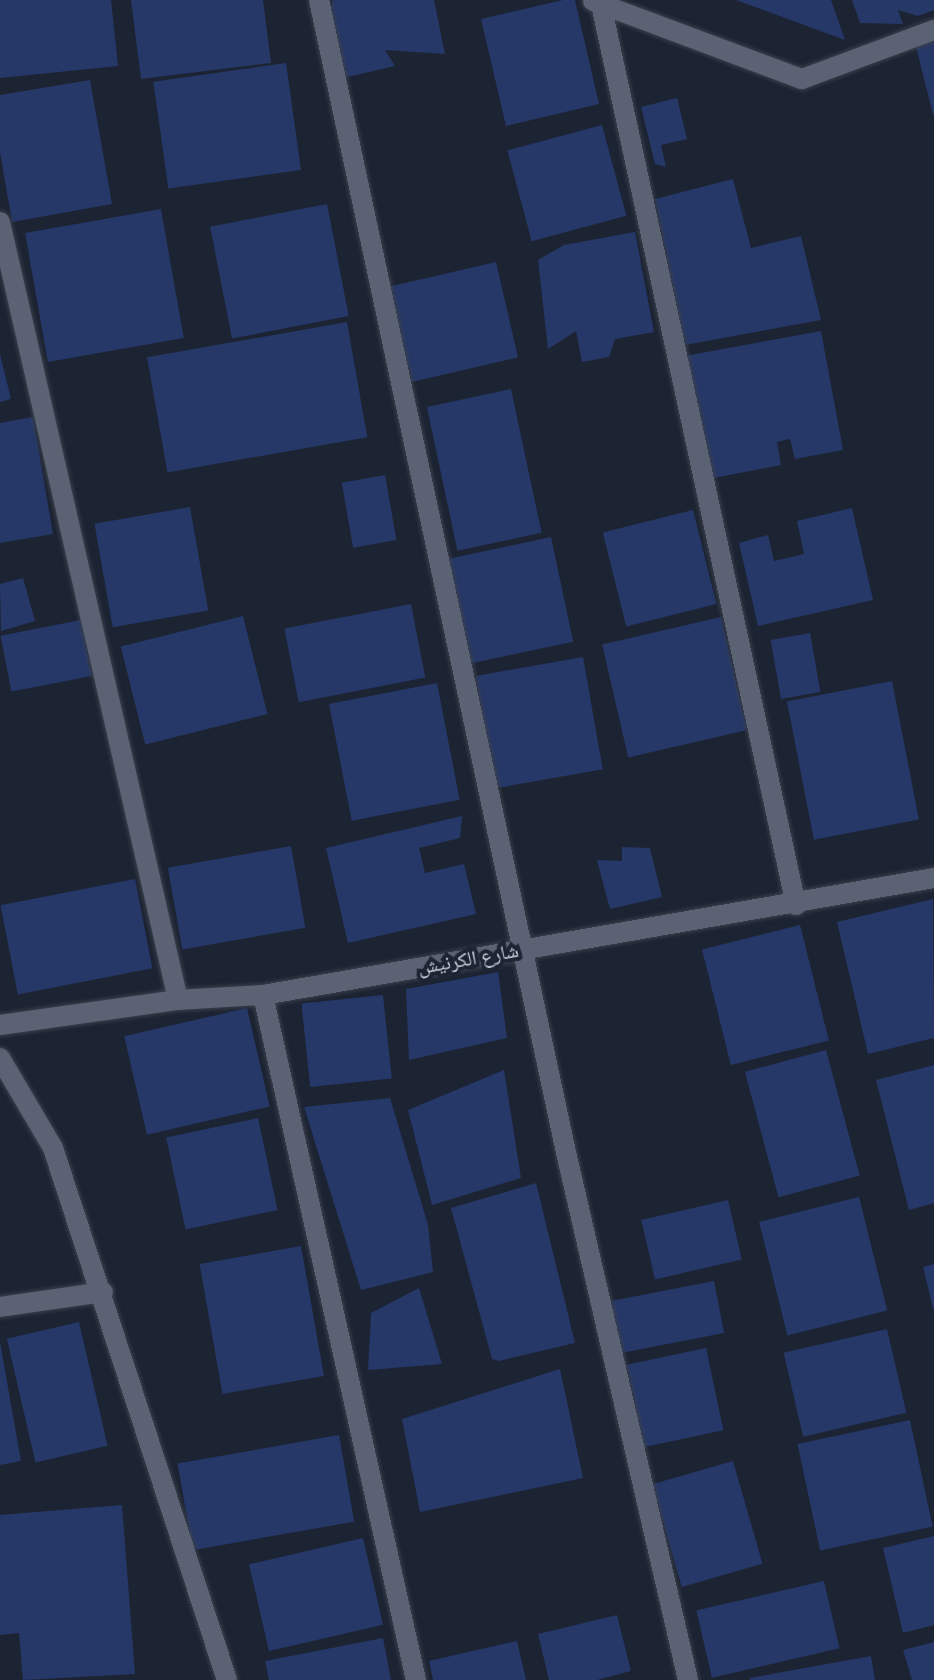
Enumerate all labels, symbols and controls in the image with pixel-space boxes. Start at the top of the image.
street label: شارع الكرنيش [416,937,520,979]

